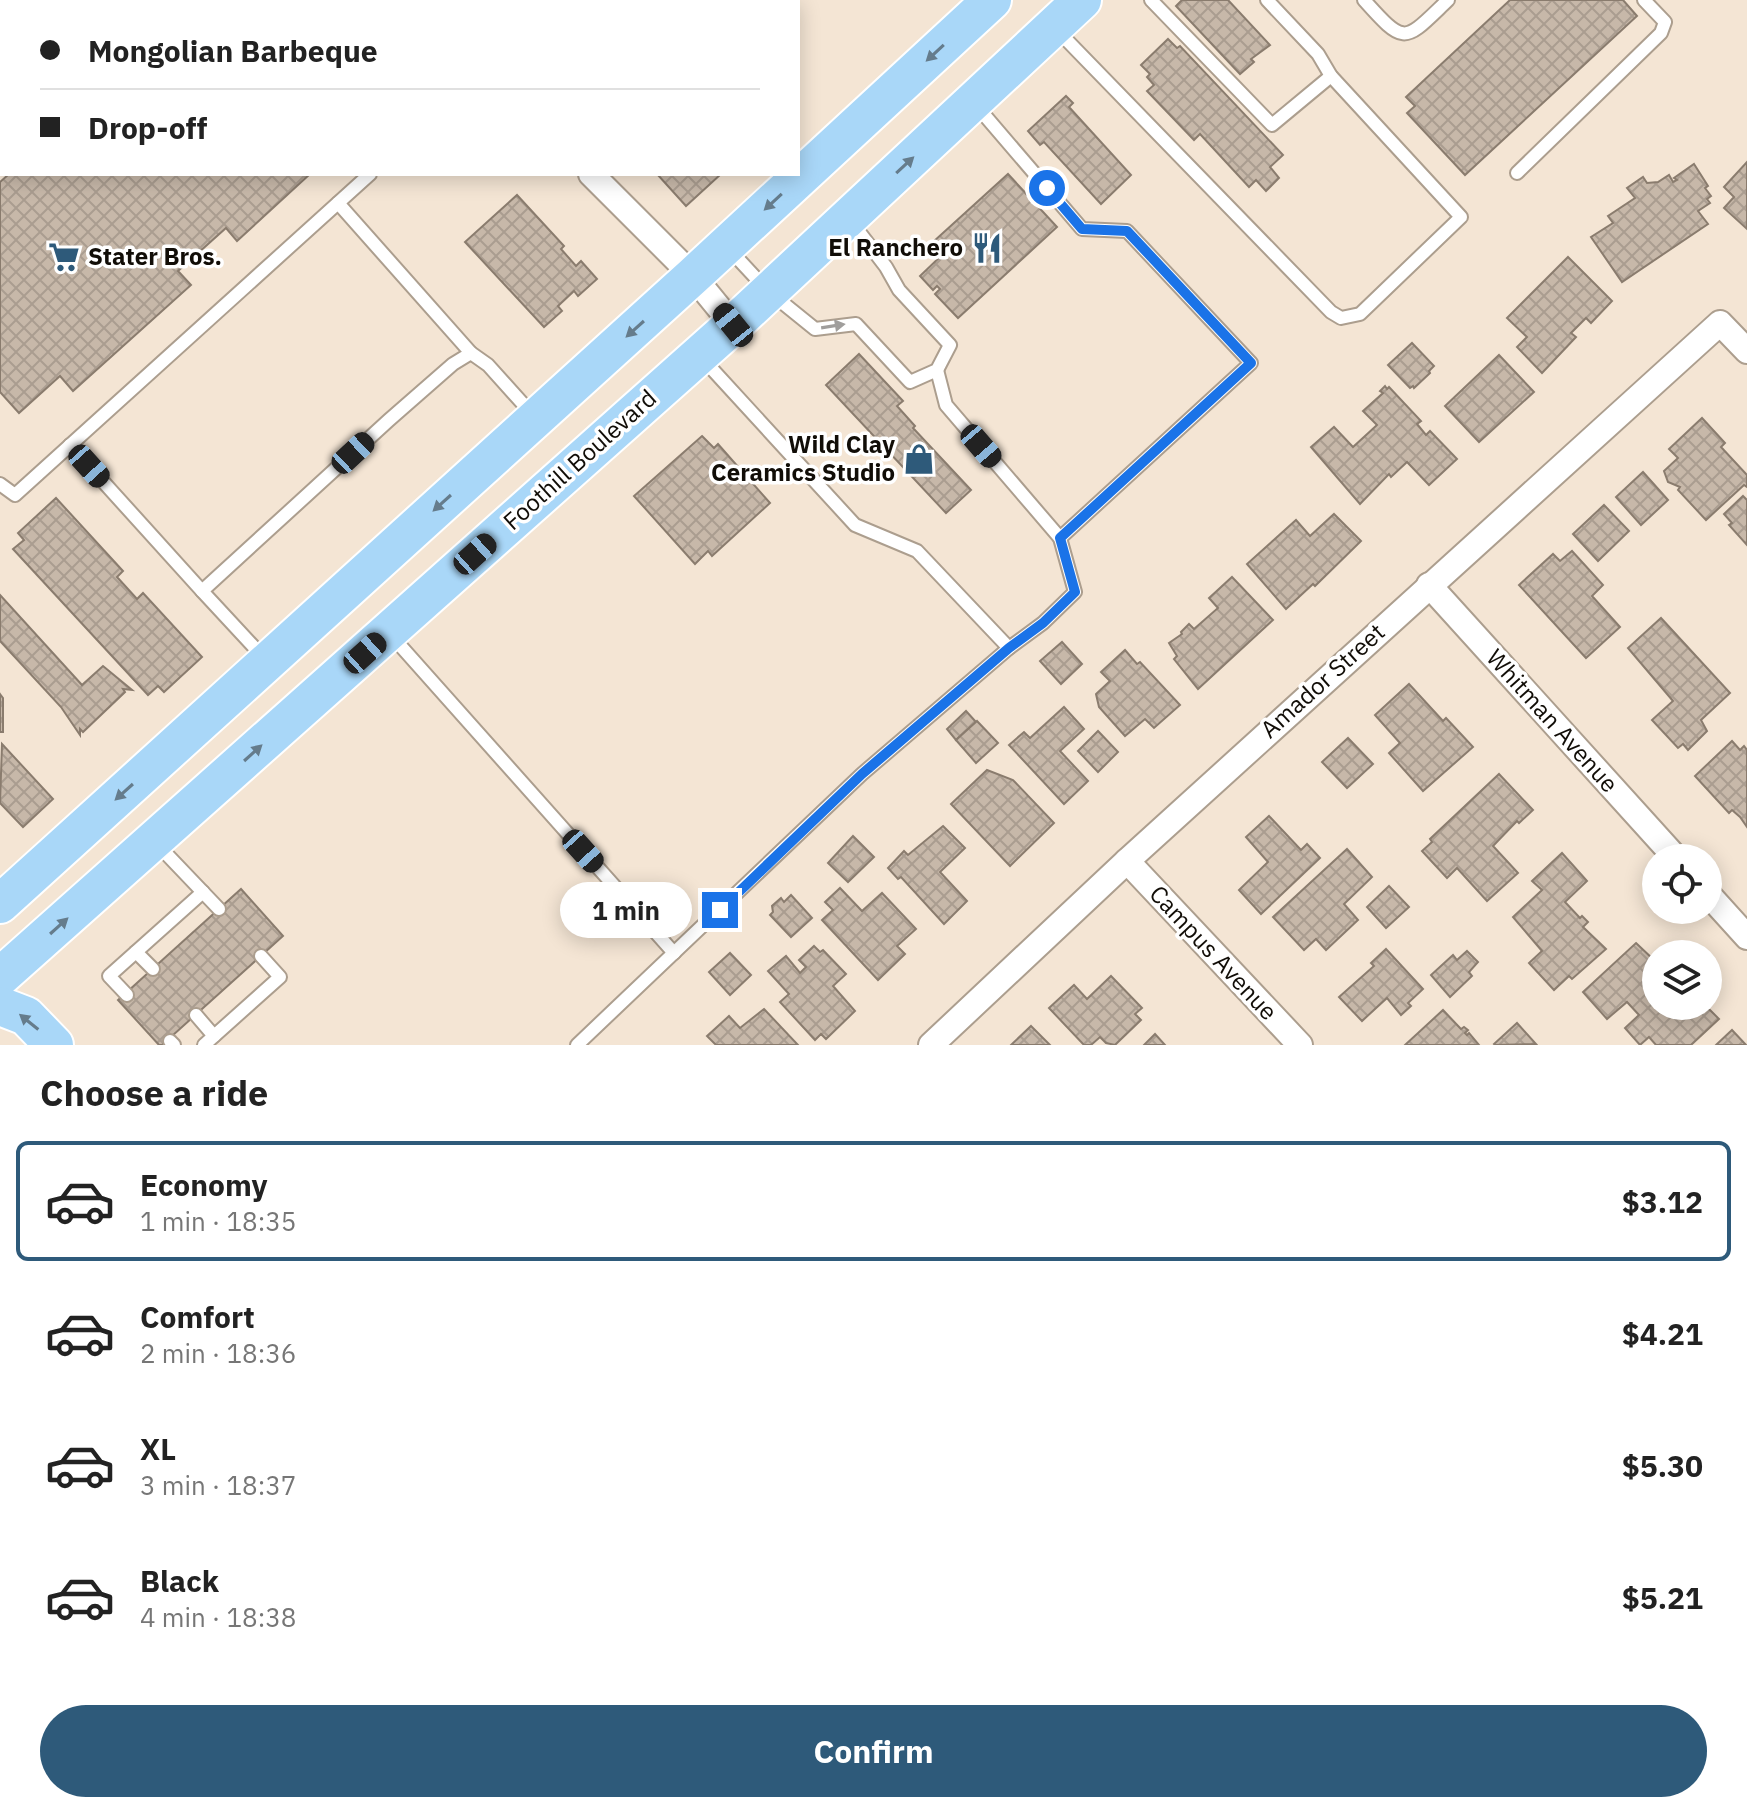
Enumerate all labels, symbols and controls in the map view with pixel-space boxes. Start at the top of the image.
text: Mongolian Barbeque [88,31,378,70]
one-way arrow [926,43,945,61]
text: Drop-off [88,108,207,147]
one-way arrow [895,156,914,174]
route start [1029,170,1065,206]
one-way arrow [764,192,783,210]
place label: El Ranchero [828,231,963,263]
restaurant icon: El Ranchero [970,231,1004,265]
supermarket icon: Stater Bros. [47,240,81,274]
place label: Stater Bros. [88,240,222,272]
car [709,299,757,351]
one-way arrow [626,319,645,337]
one-way arrow [821,319,846,332]
street label: Foothill Boulevard [496,382,663,537]
car [956,420,1006,472]
car [327,428,379,478]
place label: Wild Clay Ceramics Studio [711,428,895,488]
car [64,440,114,492]
shop icon: Wild Clay Ceramics Studio [902,442,936,476]
one-way arrow [433,494,452,512]
car [449,529,501,579]
street label: Amador Street [1253,616,1391,745]
car [339,628,391,678]
street label: Whitman Avenue [1480,642,1626,799]
one-way arrow [243,744,262,762]
one-way arrow [114,783,133,801]
car [558,825,608,877]
map controls [1642,844,1722,1020]
button: locate [1642,844,1722,924]
street label: Campus Avenue [1143,878,1285,1027]
callout: 1 min [560,882,692,938]
route end [702,892,738,928]
text: 1 min [592,893,660,927]
one-way arrow [48,918,68,935]
button: layers [1642,940,1722,1020]
one-way arrow [20,1014,40,1031]
text: Choose a ride [40,1069,268,1116]
icon: car [44,1165,116,1237]
text: Economy [140,1165,268,1204]
text: $3.12 [1622,1182,1703,1221]
text: 1 min · 18:35 [140,1204,296,1238]
icon: car [44,1297,116,1369]
text: Comfort [140,1297,255,1336]
text: $4.21 [1622,1314,1703,1353]
text: 2 min · 18:36 [140,1336,296,1370]
icon: car [44,1429,116,1501]
text: XL [140,1429,176,1468]
text: $5.30 [1622,1446,1703,1485]
text: 3 min · 18:37 [140,1468,296,1502]
icon: car [44,1561,116,1633]
text: Black [140,1561,219,1600]
text: $5.21 [1622,1578,1703,1617]
text: 4 min · 18:38 [140,1600,296,1634]
button: Confirm [40,1705,1707,1797]

